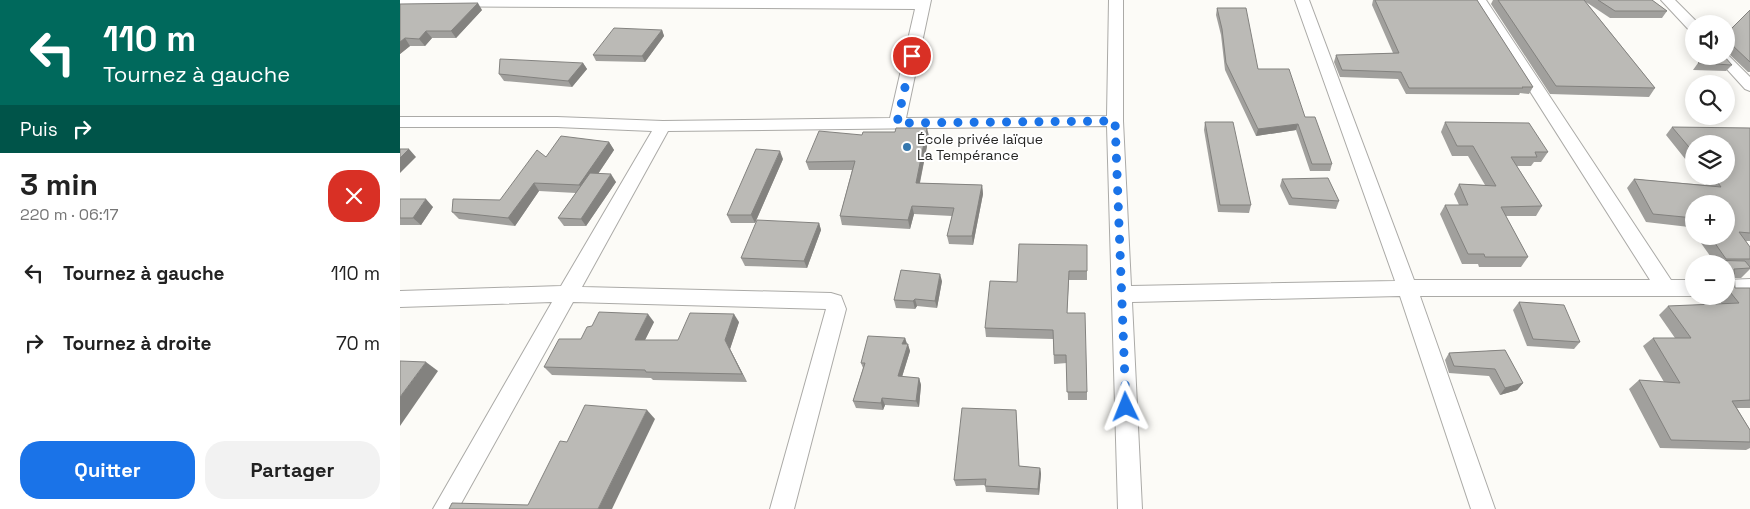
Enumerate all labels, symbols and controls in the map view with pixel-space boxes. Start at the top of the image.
map controls [1685,15,1735,305]
button: sound [1685,15,1735,65]
text: 110 m [103,17,196,61]
icon: left [20,20,85,85]
pin [891,35,933,77]
icon: arrive [898,42,926,70]
text: Tournez à gauche [103,60,290,88]
button: search [1685,75,1735,125]
icon: right [68,115,96,143]
text: Puis [20,117,58,142]
place label: École privée laïque La Tempérance [917,130,1043,164]
button: layers [1685,135,1735,185]
marker: École privée laïque La Tempérance [901,141,913,153]
text: 3 min [20,165,98,204]
button: close [328,170,380,222]
button: + [1685,195,1735,245]
text: 220 m · 06:17 [20,204,118,225]
button: − [1685,255,1735,305]
icon: left [20,259,48,287]
text: Tournez à gauche [63,261,225,286]
text: 110 m [331,261,380,286]
icon: right [20,329,48,357]
text: Tournez à droite [63,331,212,356]
text: 70 m [336,331,380,356]
position arrow [1099,380,1151,432]
button: Quitter [20,441,195,499]
button: Partager [205,441,380,499]

